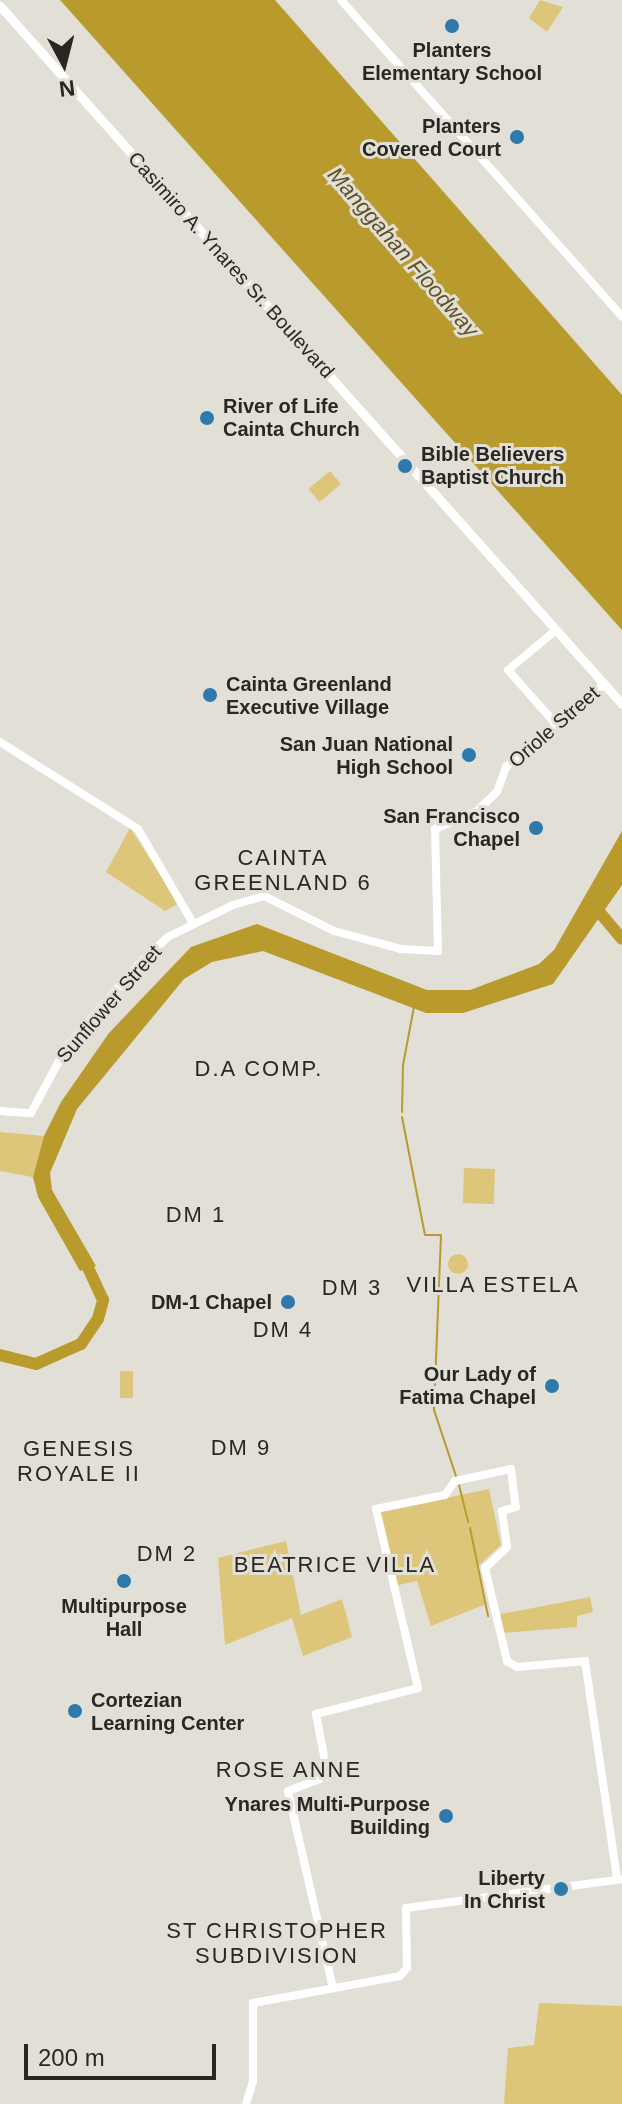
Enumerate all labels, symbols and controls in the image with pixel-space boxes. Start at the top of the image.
marker: Planters Elementary School [443,17,461,35]
north arrow [24,24,104,104]
place label: Planters Elementary School [362,38,542,85]
text: N [58,75,76,102]
place label: Planters Covered Court [362,114,501,161]
marker: Planters Covered Court [508,128,526,146]
street label: Casimiro A. Ynares Sr. Boulevard [122,146,340,384]
water label: Manggahan Floodway [322,162,484,342]
place label: River of Life Cainta Church [223,394,360,441]
marker: River of Life Cainta Church [198,409,216,427]
place label: Bible Believers Baptist Church [421,442,564,489]
marker: Bible Believers Baptist Church [396,457,414,475]
place label: Cainta Greenland Executive Village [226,672,392,719]
street label: Oriole Street [504,681,604,773]
marker: Cainta Greenland Executive Village [201,686,219,704]
place label: San Juan National High School [280,732,453,779]
marker: San Juan National High School [460,746,478,764]
place label: San Francisco Chapel [383,804,520,851]
marker: San Francisco Chapel [527,819,545,837]
district label: CAINTA GREENLAND 6 [194,844,372,896]
street label: Sunflower Street [51,940,167,1068]
district label: D.A COMP. [194,1056,324,1082]
district label: DM 1 [166,1202,226,1228]
district label: VILLA ESTELA [406,1272,580,1298]
district label: DM 3 [322,1275,382,1301]
place label: DM-1 Chapel [151,1290,272,1314]
marker: DM-1 Chapel [279,1293,297,1311]
district label: DM 4 [253,1317,313,1343]
place label: Our Lady of Fatima Chapel [399,1362,536,1409]
marker: Our Lady of Fatima Chapel [543,1377,561,1395]
district label: GENESIS ROYALE II [17,1435,141,1486]
district label: DM 9 [211,1435,271,1461]
district label: DM 2 [137,1541,197,1567]
district label: BEATRICE VILLA [234,1552,436,1578]
marker: Multipurpose Hall [115,1572,133,1590]
place label: Multipurpose Hall [61,1594,187,1641]
place label: Cortezian Learning Center [91,1688,244,1735]
marker: Cortezian Learning Center [66,1702,84,1720]
district label: ROSE ANNE [215,1757,363,1783]
place label: Ynares Multi-Purpose Building [224,1792,430,1839]
marker: Ynares Multi-Purpose Building [437,1807,455,1825]
place label: Liberty In Christ [464,1866,545,1913]
marker: Liberty In Christ [552,1880,570,1898]
district label: ST CHRISTOPHER SUBDIVISION [166,1917,388,1968]
scale bar [28,2028,220,2078]
text: 200 m [38,2044,105,2071]

